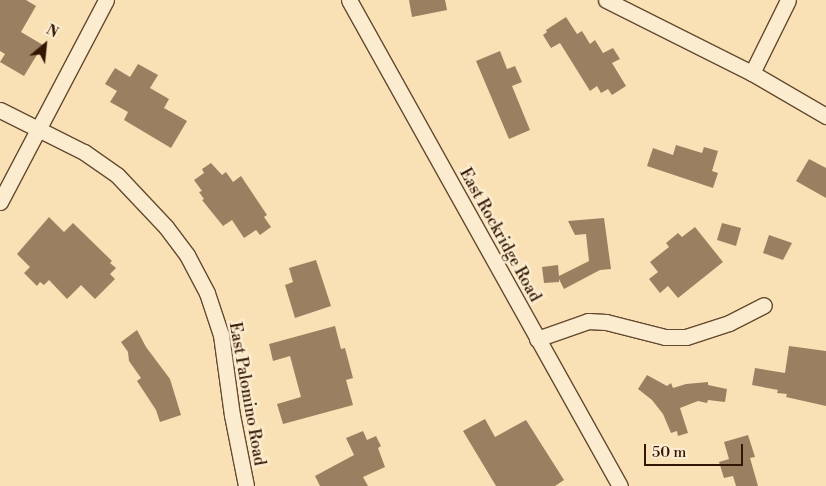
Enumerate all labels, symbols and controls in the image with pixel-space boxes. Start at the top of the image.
north arrow [20,20,70,70]
text: N [43,21,61,42]
street label: East Rockridge Road [455,165,545,305]
street label: East Palomino Road [225,321,269,467]
scale bar [646,434,745,466]
text: 50 m [652,443,686,462]

